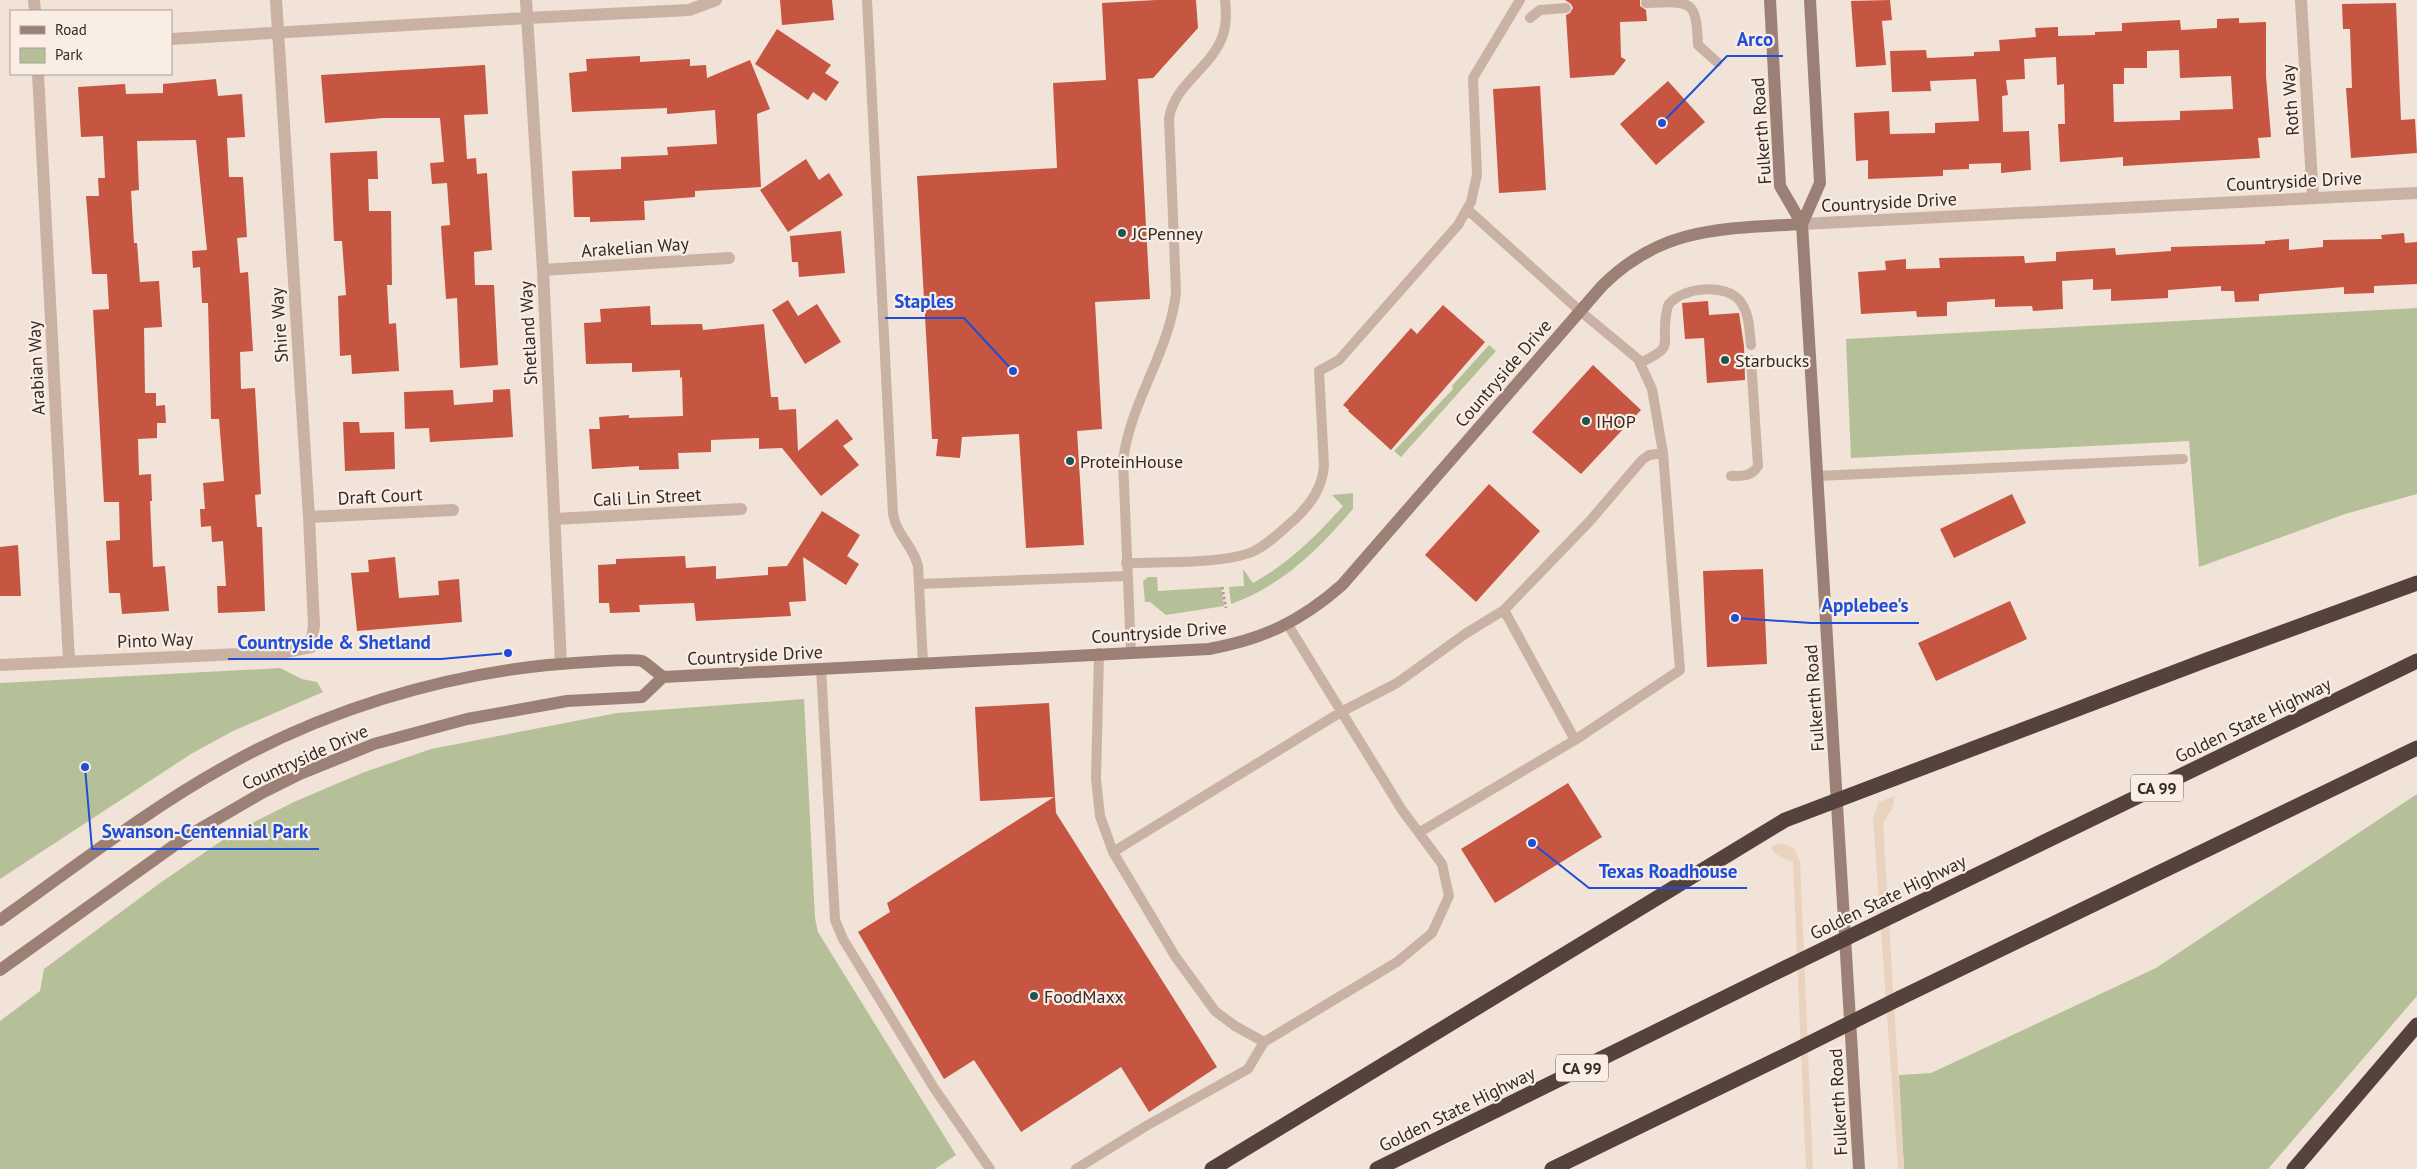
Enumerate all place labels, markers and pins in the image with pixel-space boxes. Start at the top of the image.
callout: Arco [1727,22,1783,56]
place label: JCPenney [1131,222,1204,245]
marker: JCPenney [1116,227,1128,239]
callout: Staples [885,284,964,318]
place label: Starbucks [1735,349,1809,372]
marker: Starbucks [1719,354,1731,366]
place label: IHOP [1596,410,1636,433]
marker: IHOP [1580,415,1592,427]
place label: ProteinHouse [1080,450,1183,473]
marker: ProteinHouse [1064,455,1076,467]
callout: Applebee's [1811,589,1919,623]
callout: Countryside & Shetland [228,625,441,659]
callout: Swanson-Centennial Park [92,815,319,849]
callout: Texas Roadhouse [1589,854,1747,888]
place label: FoodMaxx [1044,985,1124,1008]
marker: FoodMaxx [1028,990,1040,1002]

